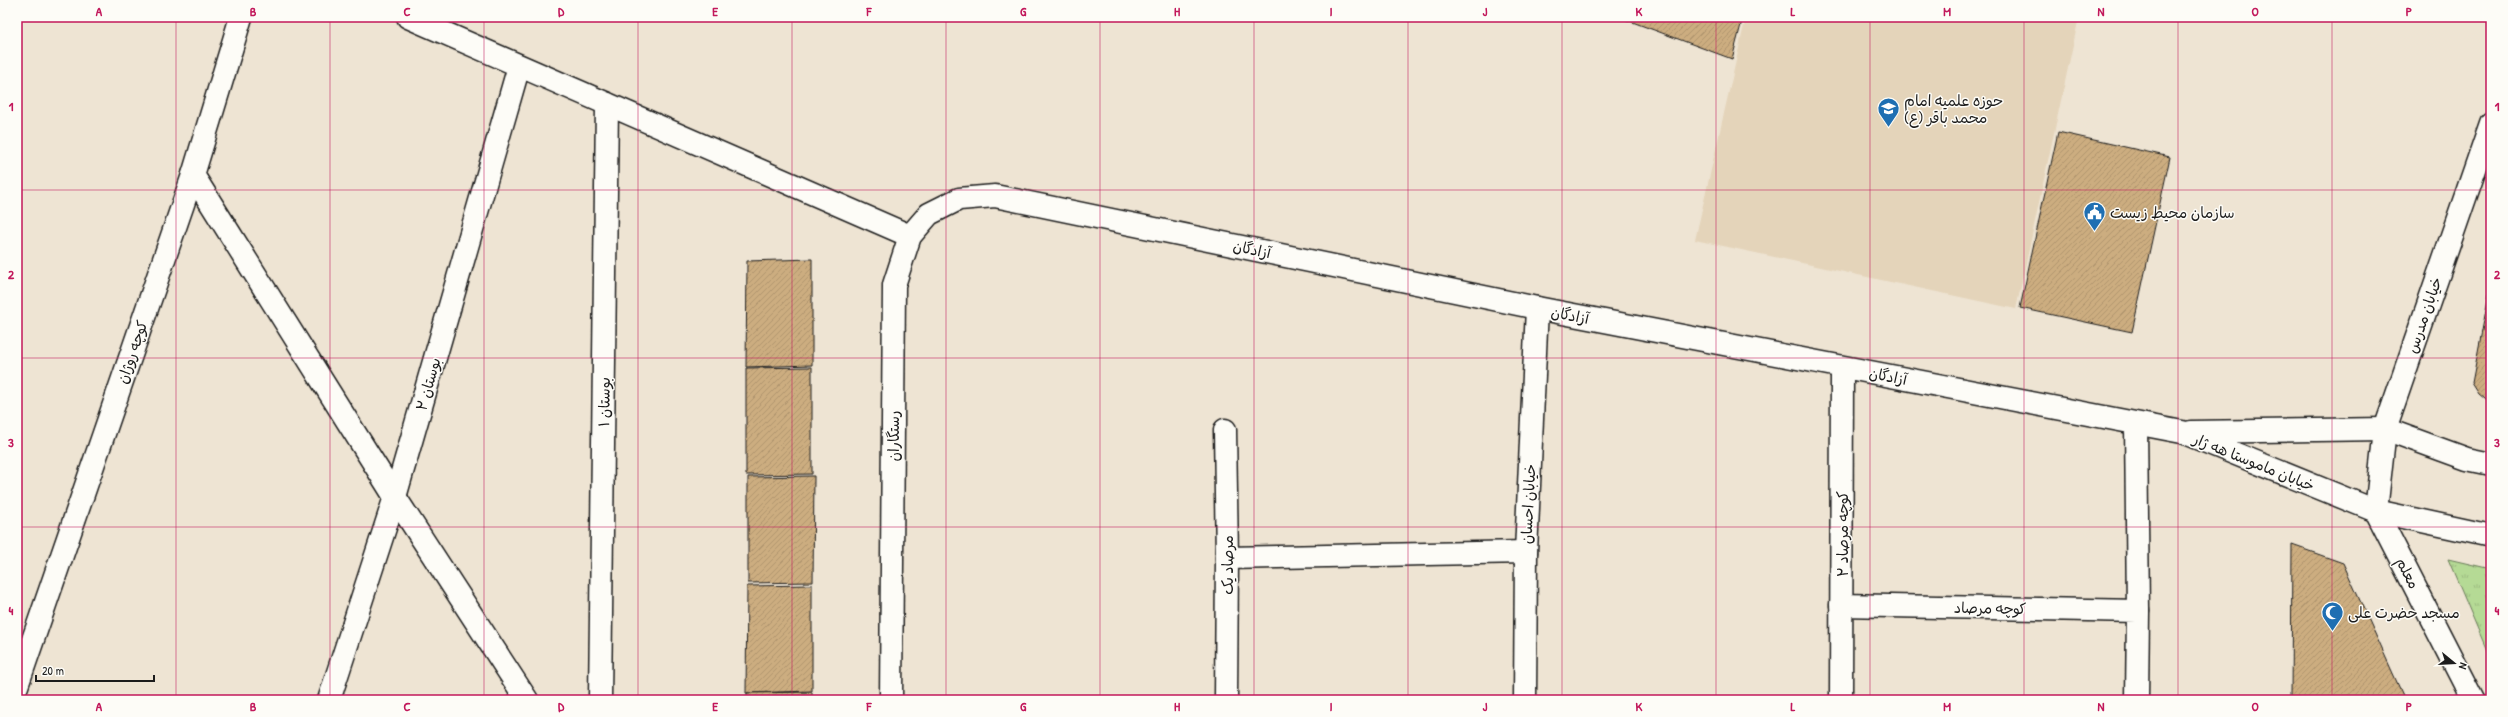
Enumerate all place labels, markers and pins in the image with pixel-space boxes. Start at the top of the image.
place label: حوزه علمیه امام محمد باقر (ع) [1904,90,2003,128]
school or university icon: حوزه علمیه امام محمد باقر (ع) [1875,96,1901,129]
public building icon: سازمان محیط زیست [2082,199,2108,232]
place label: سازمان محیط زیست [2110,202,2235,223]
mosque icon: مسجد حضرت علی [2320,599,2346,632]
place label: مسجد حضرت علی [2348,602,2460,623]

